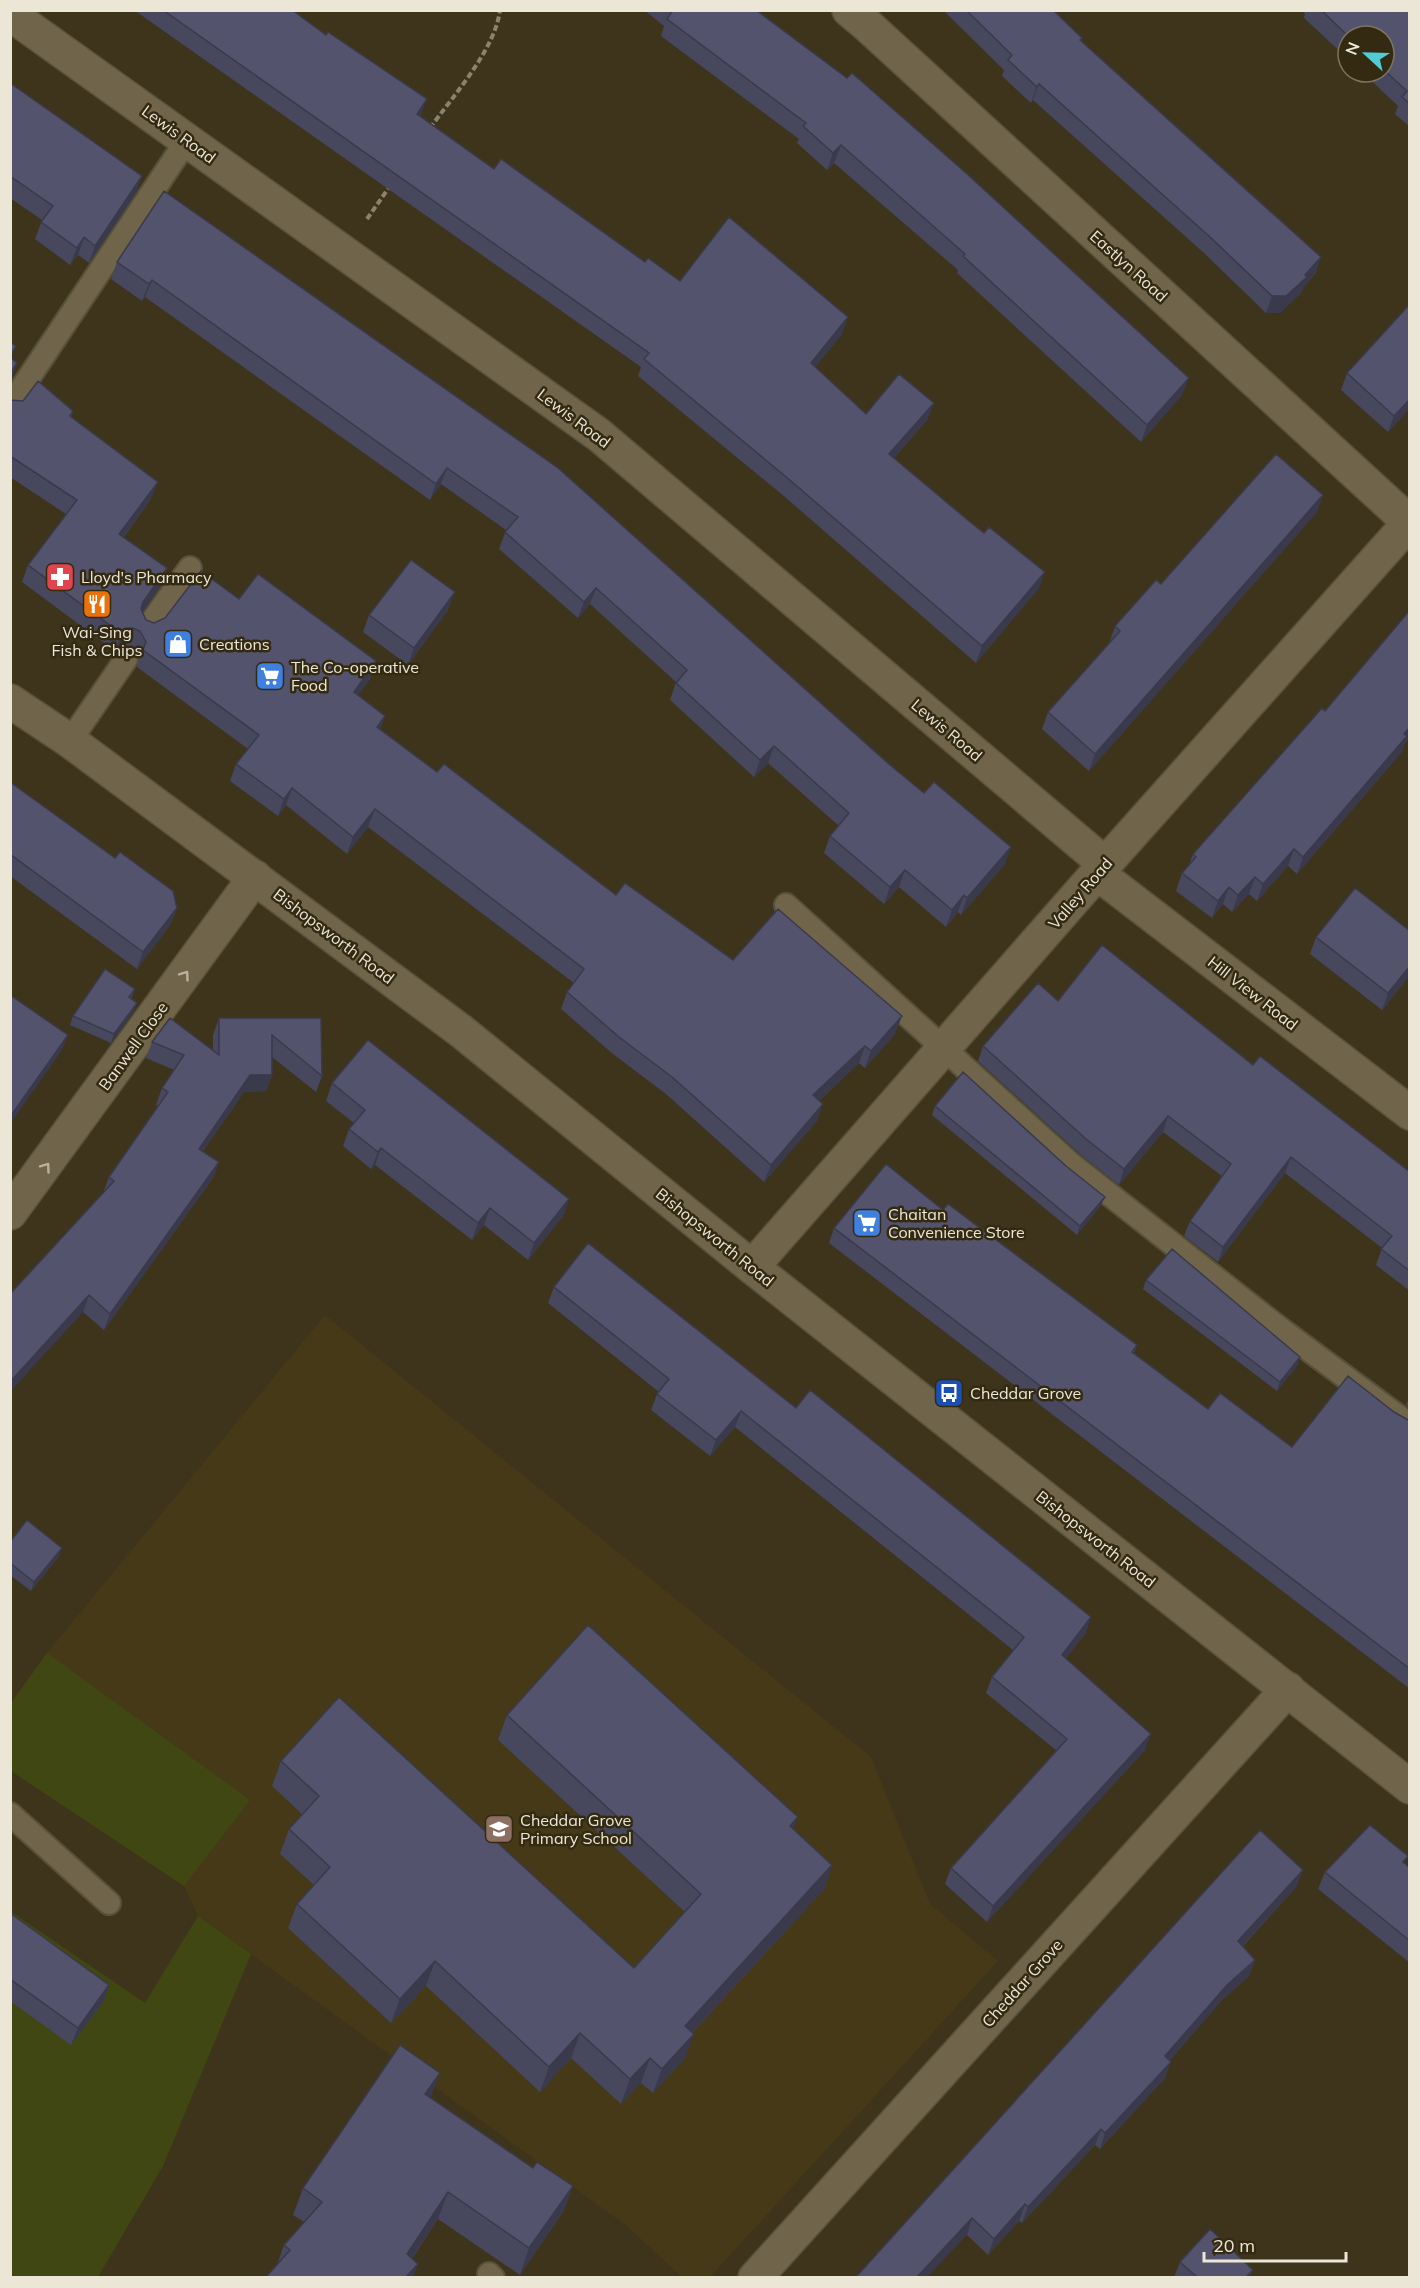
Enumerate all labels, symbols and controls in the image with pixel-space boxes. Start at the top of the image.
north arrow [1336,24,1396,84]
text: N [1341,39,1364,58]
street label: Lewis Road [138,101,220,167]
street label: Eastlyn Road [1086,226,1172,306]
street label: Lewis Road [534,384,614,452]
pharmacy icon: Lloyd's Pharmacy [44,561,76,593]
place label: Lloyd's Pharmacy [81,567,212,587]
restaurant icon: Wai-Sing Fish & Chips [81,588,113,620]
place label: Wai-Sing Fish & Chips [52,622,142,660]
shop icon: Creations [162,628,194,660]
place label: Creations [199,634,270,654]
place label: The Co-operative Food [291,657,419,695]
supermarket icon: The Co-operative Food [254,660,286,692]
street label: Lewis Road [908,695,986,765]
street label: Valley Road [1044,853,1116,933]
street label: Bishopsworth Road [270,884,398,988]
street label: Hill View Road [1204,952,1302,1034]
one-way arrow [177,970,188,981]
street label: Banwell Close [94,998,172,1094]
one-way arrow [39,1163,50,1174]
street label: Bishopsworth Road [652,1183,778,1291]
place label: Chaitan Convenience Store [888,1204,1025,1242]
supermarket icon: Chaitan Convenience Store [851,1207,883,1239]
bus stop icon: Cheddar Grove [933,1377,965,1409]
place label: Cheddar Grove [970,1383,1081,1403]
street label: Bishopsworth Road [1032,1486,1160,1592]
place label: Cheddar Grove Primary School [520,1810,632,1848]
school or university icon: Cheddar Grove Primary School [483,1813,515,1845]
street label: Cheddar Grove [977,1935,1067,2031]
scale bar [1204,2225,1346,2263]
text: 20 m [1213,2234,1255,2257]

